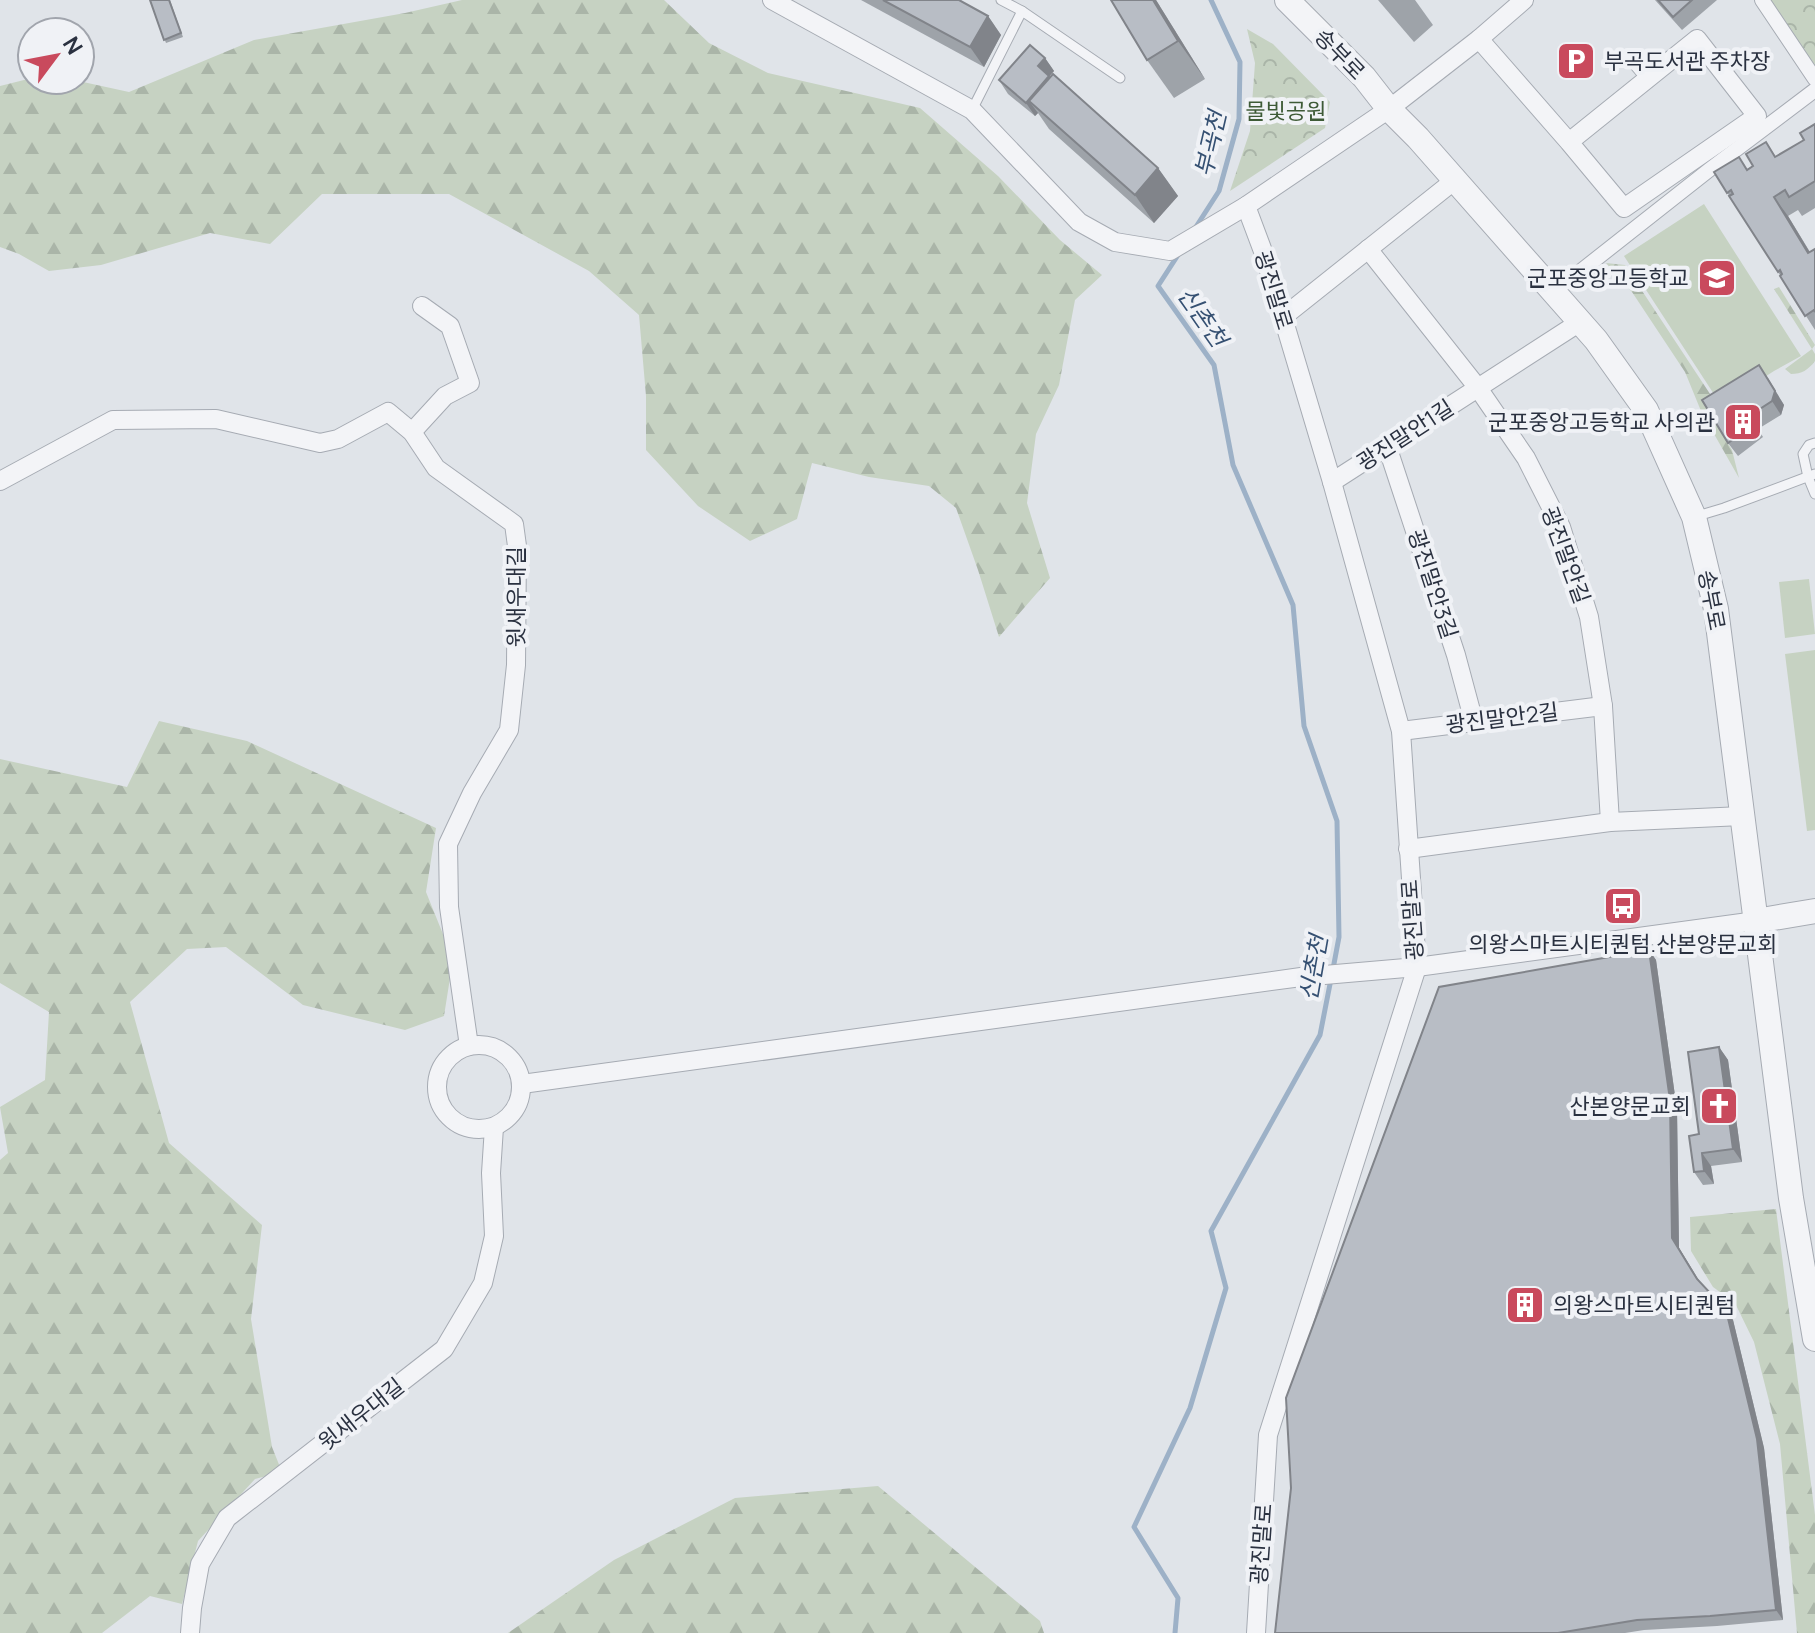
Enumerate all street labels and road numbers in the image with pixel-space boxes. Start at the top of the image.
street label: 송부로 [1308,22,1372,86]
street label: 광진말로 [1248,247,1300,333]
street label: 광진말안1길 [1351,393,1459,477]
street label: 광진말안길 [1535,502,1597,608]
street label: 광진말안3길 [1401,525,1465,643]
street label: 윗새우대길 [501,546,531,648]
street label: 송부로 [1691,567,1733,633]
street label: 광진말안2길 [1444,696,1560,740]
street label: 광진말로 [1394,879,1430,961]
street label: 윗새우대길 [312,1371,410,1457]
street label: 광진말로 [1243,1503,1279,1585]

